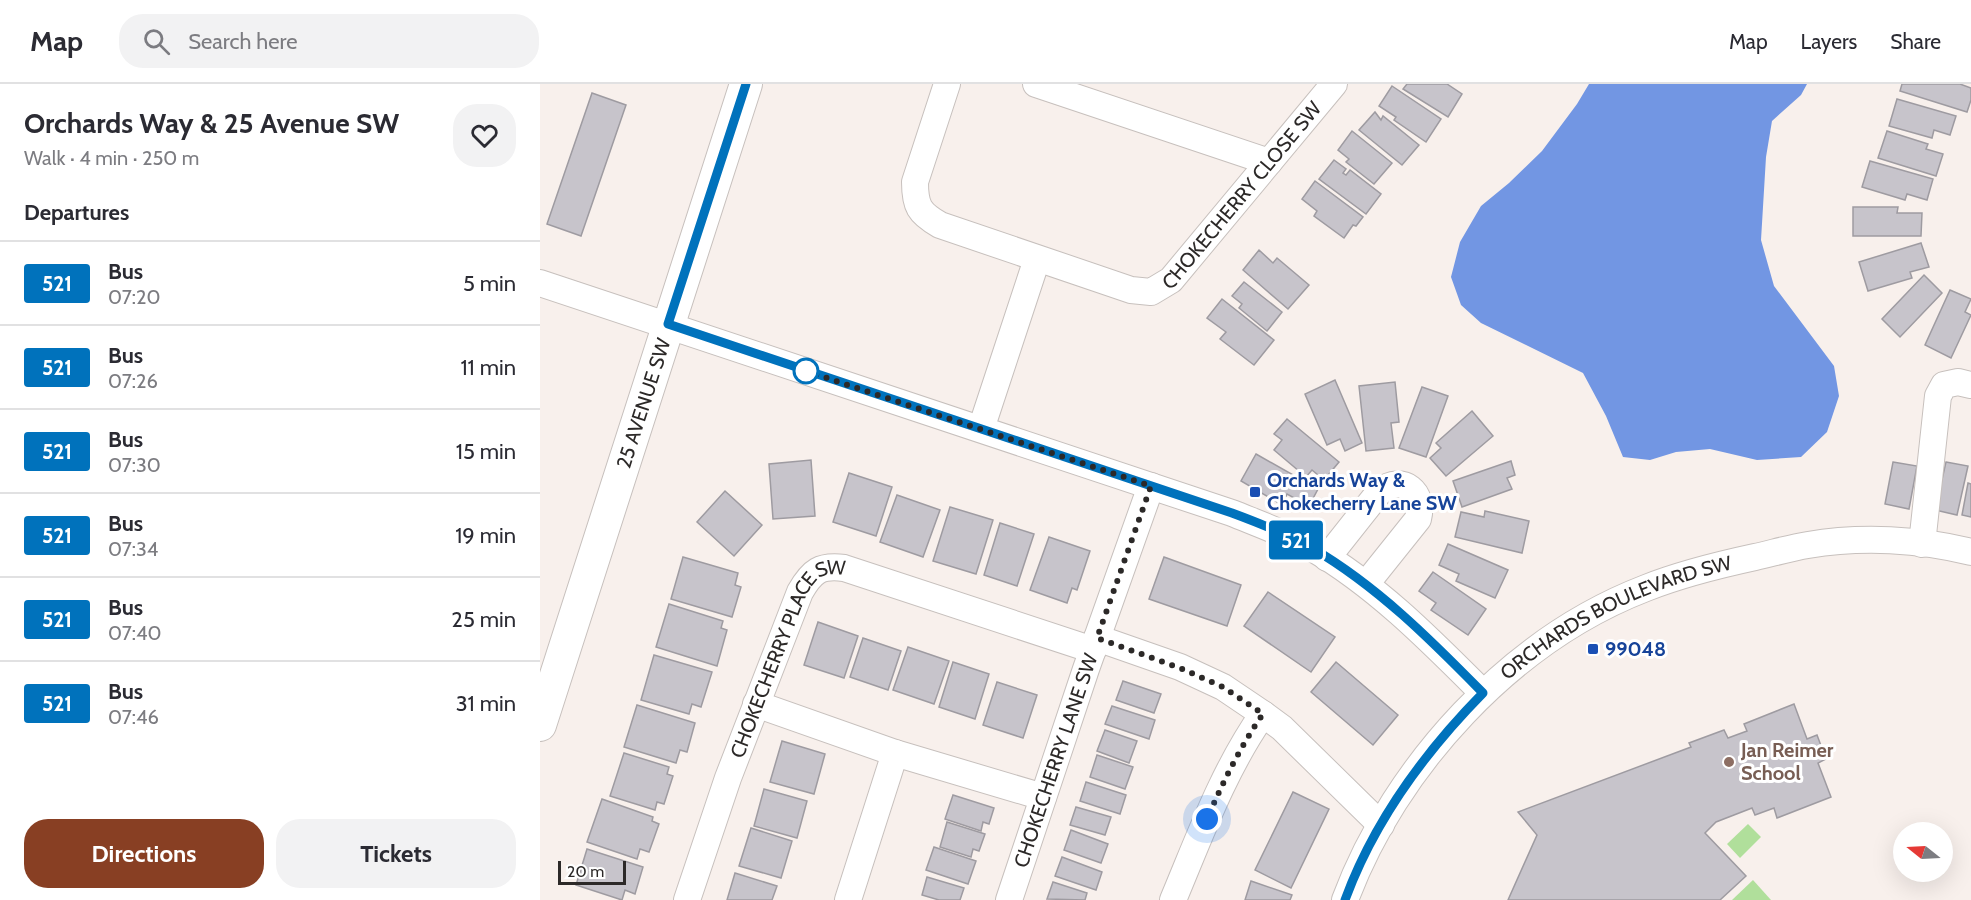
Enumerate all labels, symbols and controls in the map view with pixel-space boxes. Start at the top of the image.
search box [119,14,539,68]
text: Map [30,24,83,58]
icon: search [140,25,173,58]
text: Search here [188,28,297,55]
text: Map [1729,29,1768,54]
text: Layers [1801,29,1857,54]
text: Share [1890,29,1941,54]
street label: CHOKECHERRY CLOSE SW [1158,97,1326,294]
button: heart [453,104,516,167]
text: Orchards Way & 25 Avenue SW [24,106,399,140]
text: Walk · 4 min · 250 m [24,146,199,170]
text: Departures [24,199,129,226]
text: Bus [108,258,143,285]
text: 5 min [463,270,516,297]
text: 521 [42,271,72,296]
text: 07:20 [108,285,160,309]
street label: 25 AVENUE SW [611,335,676,471]
text: Bus [108,342,143,369]
text: 11 min [460,354,516,381]
text: 521 [42,355,72,380]
unlabelled marker [793,358,819,384]
text: 07:26 [108,369,158,393]
text: Bus [108,426,143,453]
text: 15 min [456,438,516,465]
text: 521 [42,439,72,464]
text: 07:30 [108,453,161,477]
place label: Orchards Way & Chokecherry Lane SW [1267,468,1457,515]
marker: Orchards Way & Chokecherry Lane SW [1248,485,1262,499]
text: Bus [108,510,143,537]
line badge: 521 [1262,520,1330,560]
text: 19 min [455,522,516,549]
text: 521 [42,523,72,548]
text: 521 [1281,528,1311,553]
text: 07:34 [108,537,158,561]
street label: ORCHARDS BOULEVARD SW [1495,551,1734,685]
street label: CHOKECHERRY PLACE SW [725,555,846,761]
text: Bus [108,594,143,621]
text: 25 min [451,606,516,633]
text: 521 [42,607,72,632]
text: 07:40 [108,621,161,645]
place label: 99048 [1605,637,1666,661]
marker: 99048 [1586,642,1600,656]
street label: CHOKECHERRY LANE SW [1009,650,1103,871]
text: Bus [108,678,143,705]
text: 31 min [456,690,516,717]
text: 521 [42,691,72,716]
text: 07:46 [108,705,159,729]
place label: Jan Reimer School [1740,738,1834,785]
marker: Jan Reimer School [1722,755,1736,769]
your location [1192,804,1222,834]
button: Directions [24,819,264,888]
button: Tickets [276,819,516,888]
north arrow [1893,822,1953,882]
map controls [1893,822,1953,882]
scale bar [558,858,626,886]
text: 20 m [567,862,604,881]

